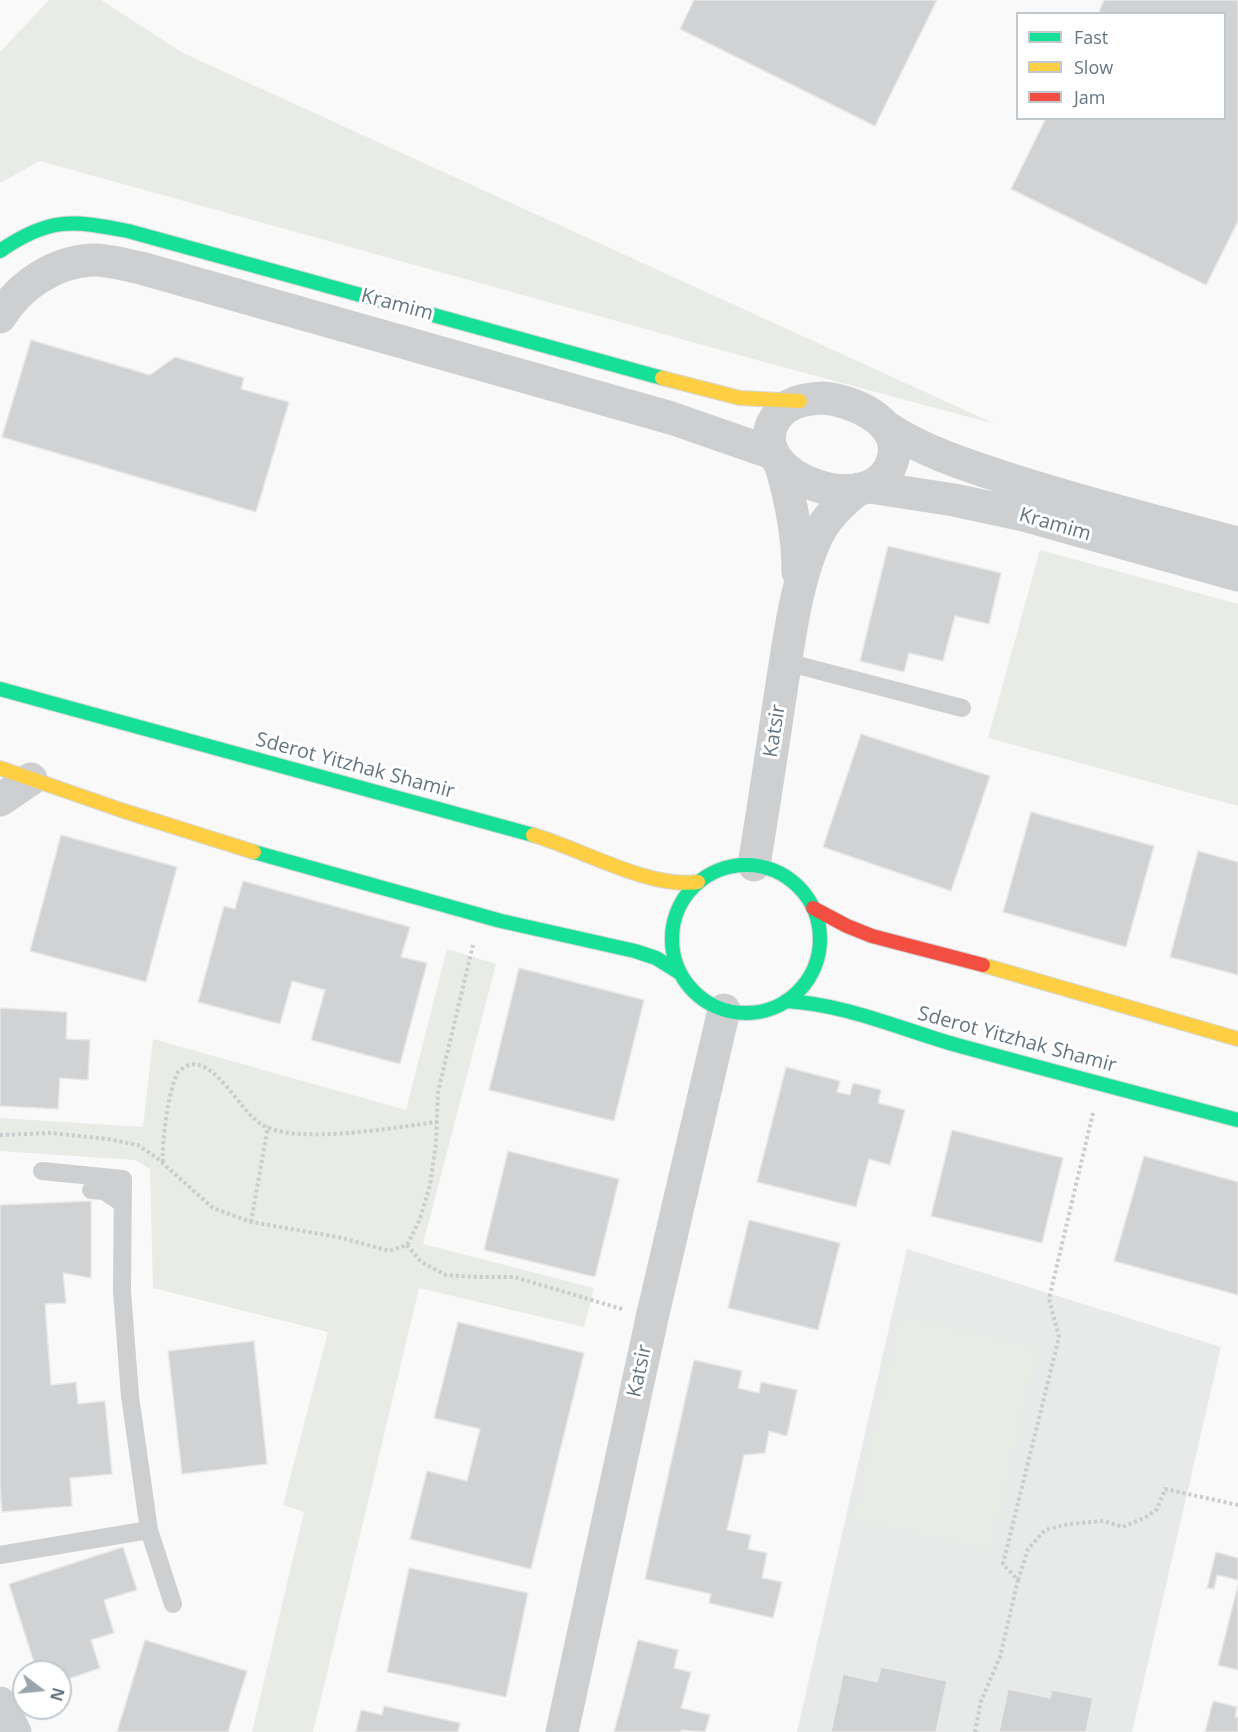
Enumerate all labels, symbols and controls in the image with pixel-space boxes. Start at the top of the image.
legend [1016,12,1226,120]
text: Fast [1074,25,1108,49]
text: Slow [1074,55,1113,79]
text: Jam [1074,85,1106,109]
street label: Kramim [358,284,436,326]
street label: Kramim [1016,503,1094,547]
street label: Katsir [759,703,791,759]
street label: Sderot Yitzhak Shamir [253,728,457,804]
street label: Sderot Yitzhak Shamir [915,1002,1119,1078]
street label: Katsir [623,1342,657,1400]
north arrow [12,1660,72,1720]
text: N [45,1685,70,1704]

